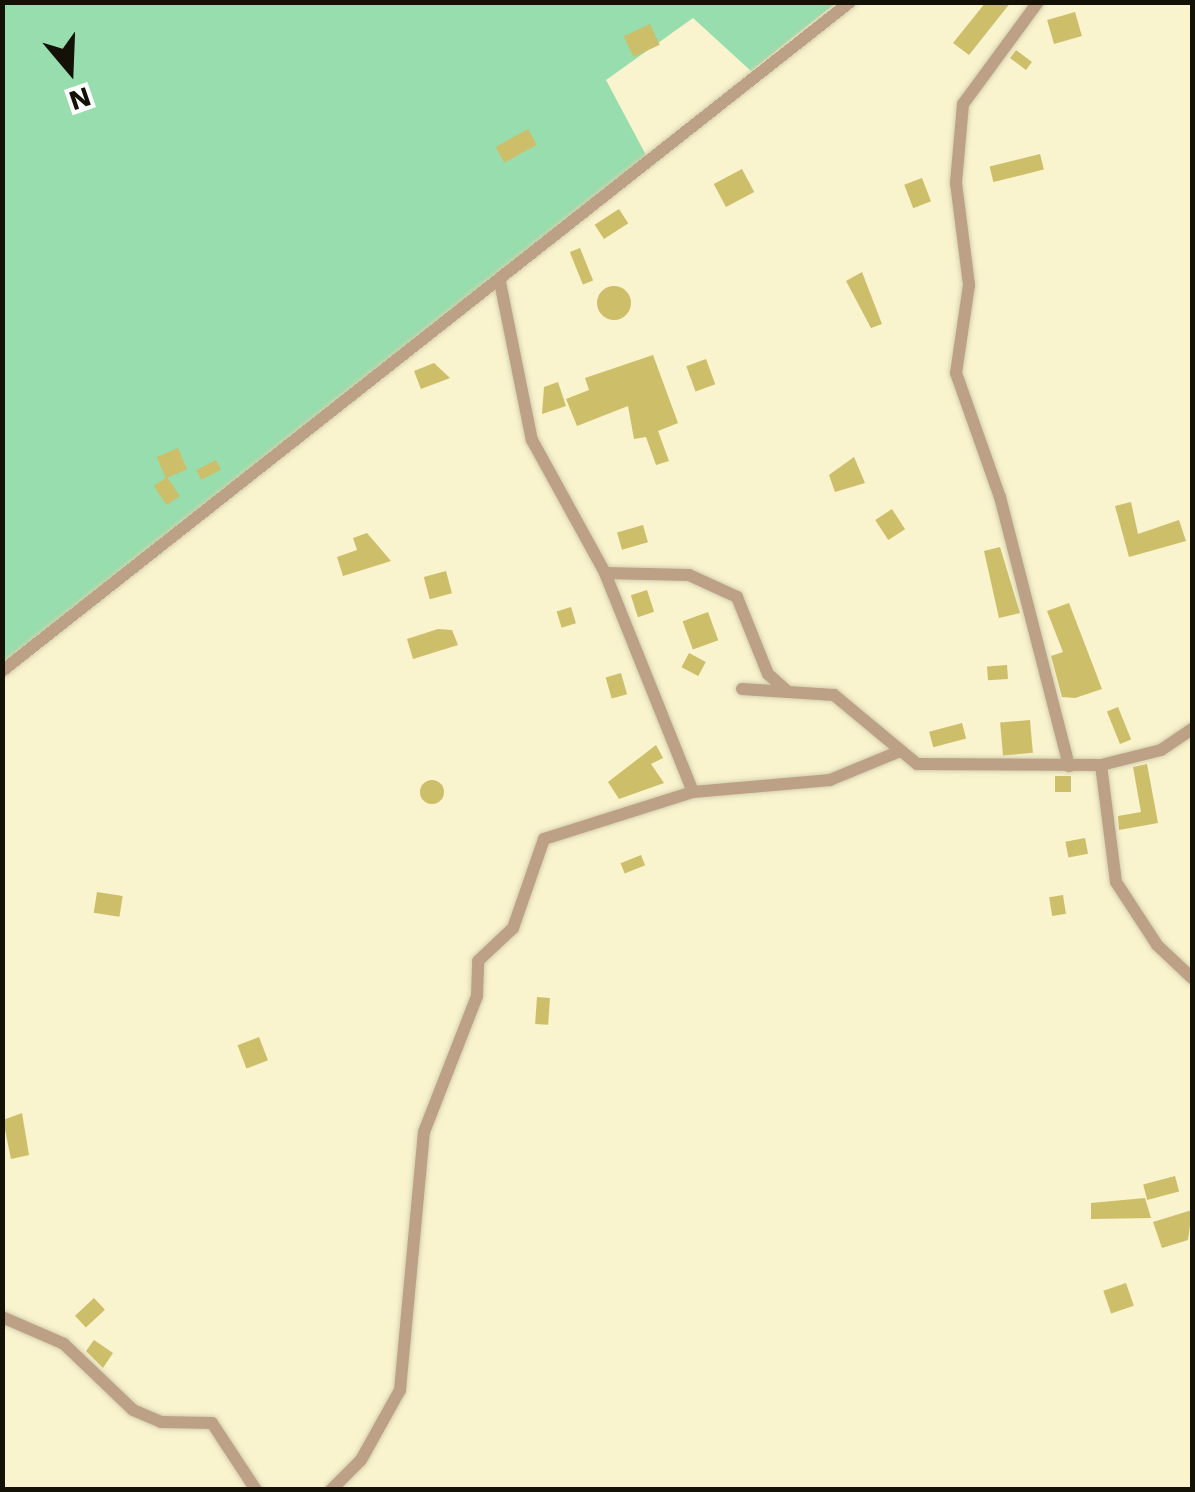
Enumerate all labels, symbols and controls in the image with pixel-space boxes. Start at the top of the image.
north arrow [20,20,120,120]
text: N [65,80,95,118]

